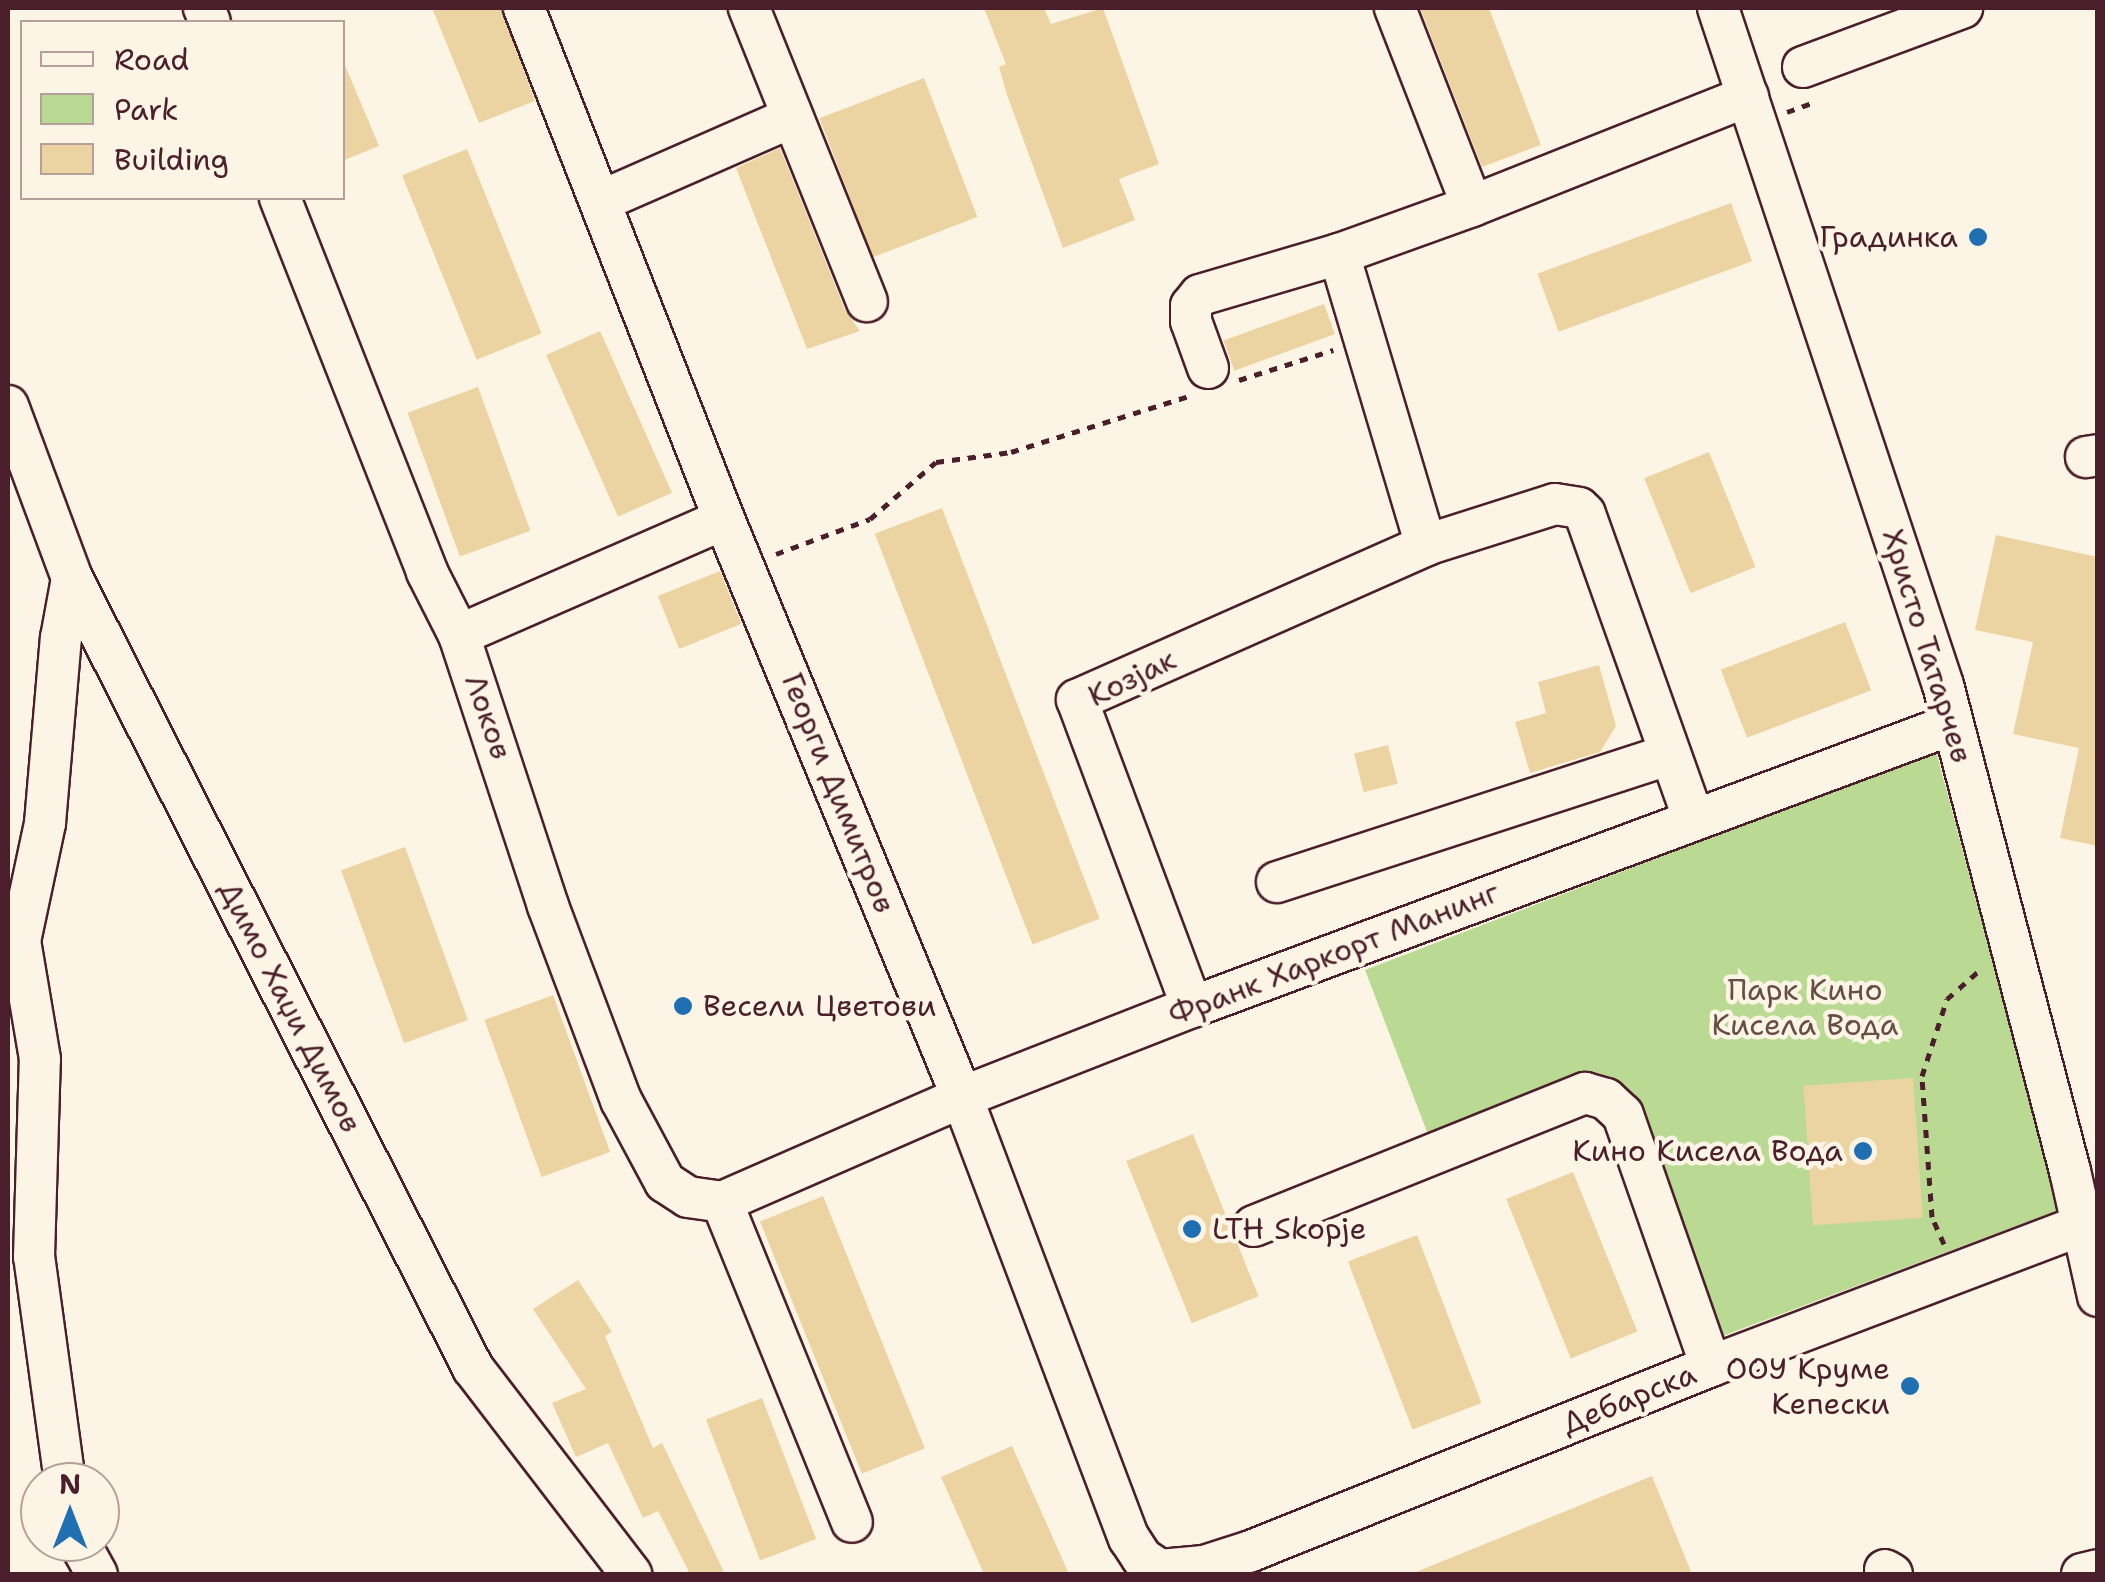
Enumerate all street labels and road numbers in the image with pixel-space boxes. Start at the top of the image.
street label: Христо Татарчев [1874,525,1980,767]
street label: Козјак [1082,641,1182,715]
street label: Георги Димитров [773,668,903,918]
street label: Локов [457,670,519,764]
street label: Франк Харкорт Манинг [1164,874,1504,1034]
street label: Димо Хаџи Димов [211,875,369,1139]
street label: Дебарска [1557,1356,1701,1442]

